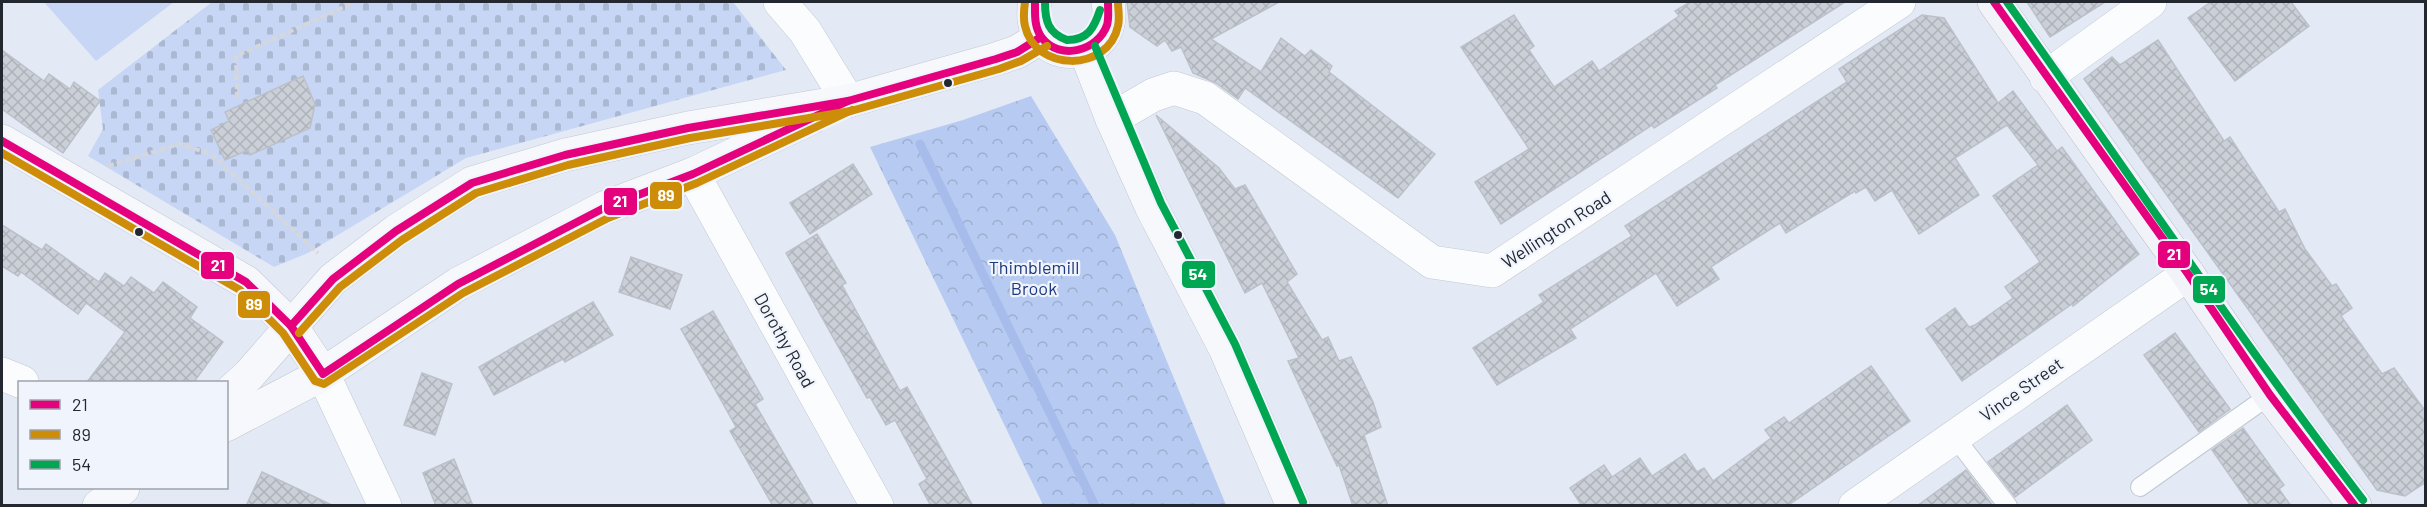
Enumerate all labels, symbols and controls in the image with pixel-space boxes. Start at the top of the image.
unlabelled marker [942,77,954,89]
line badge: 89 [649,181,683,210]
text: 89 [657,185,675,204]
street label: Wellington Road [1497,185,1615,273]
line badge: 21 [603,187,638,216]
text: 21 [613,191,627,210]
unlabelled marker [133,226,145,238]
unlabelled marker [1172,229,1184,241]
line badge: 21 [2157,240,2191,269]
text: 21 [2167,244,2181,263]
line badge: 21 [200,251,235,280]
text: 21 [211,255,225,274]
park label: Thimblemill Brook [989,256,1079,299]
line badge: 54 [1181,260,1216,289]
text: 54 [1189,264,1207,283]
line badge: 54 [2192,275,2226,304]
text: 54 [2200,279,2218,298]
street label: Dorothy Road [750,289,820,391]
line badge: 89 [237,290,271,319]
text: 89 [245,294,263,313]
street label: Vince Street [1975,352,2067,426]
legend [18,381,228,489]
text: 21 [72,393,88,415]
text: 89 [72,423,91,445]
text: 54 [72,453,91,475]

